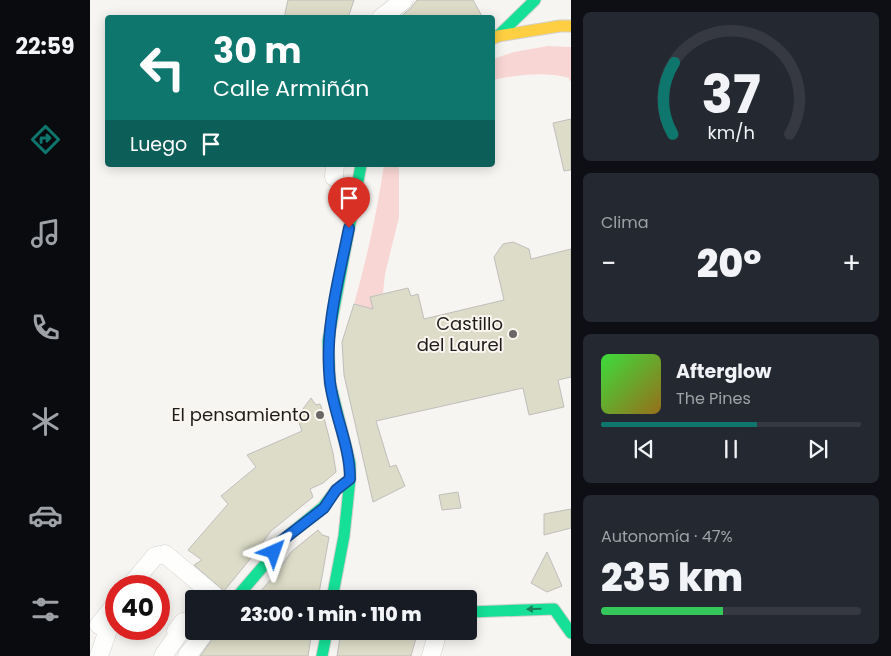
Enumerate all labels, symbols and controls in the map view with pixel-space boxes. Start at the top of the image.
text: 30 m [213,26,301,75]
text: 22:59 [15,31,75,62]
icon: left [130,35,195,100]
text: 37 [701,58,761,131]
text: Calle Armiñán [213,73,369,104]
text: km/h [707,120,755,145]
icon: directions [28,122,63,157]
icon: arrive [197,130,225,158]
text: Luego [130,131,187,158]
pin [328,177,370,228]
icon: arrive [335,184,363,212]
text: Clima [601,211,649,234]
icon: music [28,216,63,251]
text: 20° [697,237,762,290]
text: − [601,244,616,283]
text: + [842,244,861,283]
icon: phone [28,310,63,345]
place label: Castillo del Laurel [417,311,503,357]
marker: Castillo del Laurel [507,328,519,340]
text: Afterglow [676,358,771,385]
text: The Pines [676,387,751,410]
place label: El pensamiento [171,402,310,427]
icon: climate [28,404,63,439]
marker: El pensamiento [314,409,326,421]
icon: previous [630,435,658,463]
icon: pause [717,435,745,463]
icon: next [804,435,832,463]
icon: car [28,498,63,533]
position arrow [247,525,299,577]
text: Autonomía · 47% [601,525,733,548]
text: 235 km [601,551,743,604]
speed limit sign: 40 [105,575,170,640]
icon: filters [28,592,63,627]
text: 23:00 · 1 min · 110 m [240,601,422,628]
one-way arrow [526,606,542,614]

